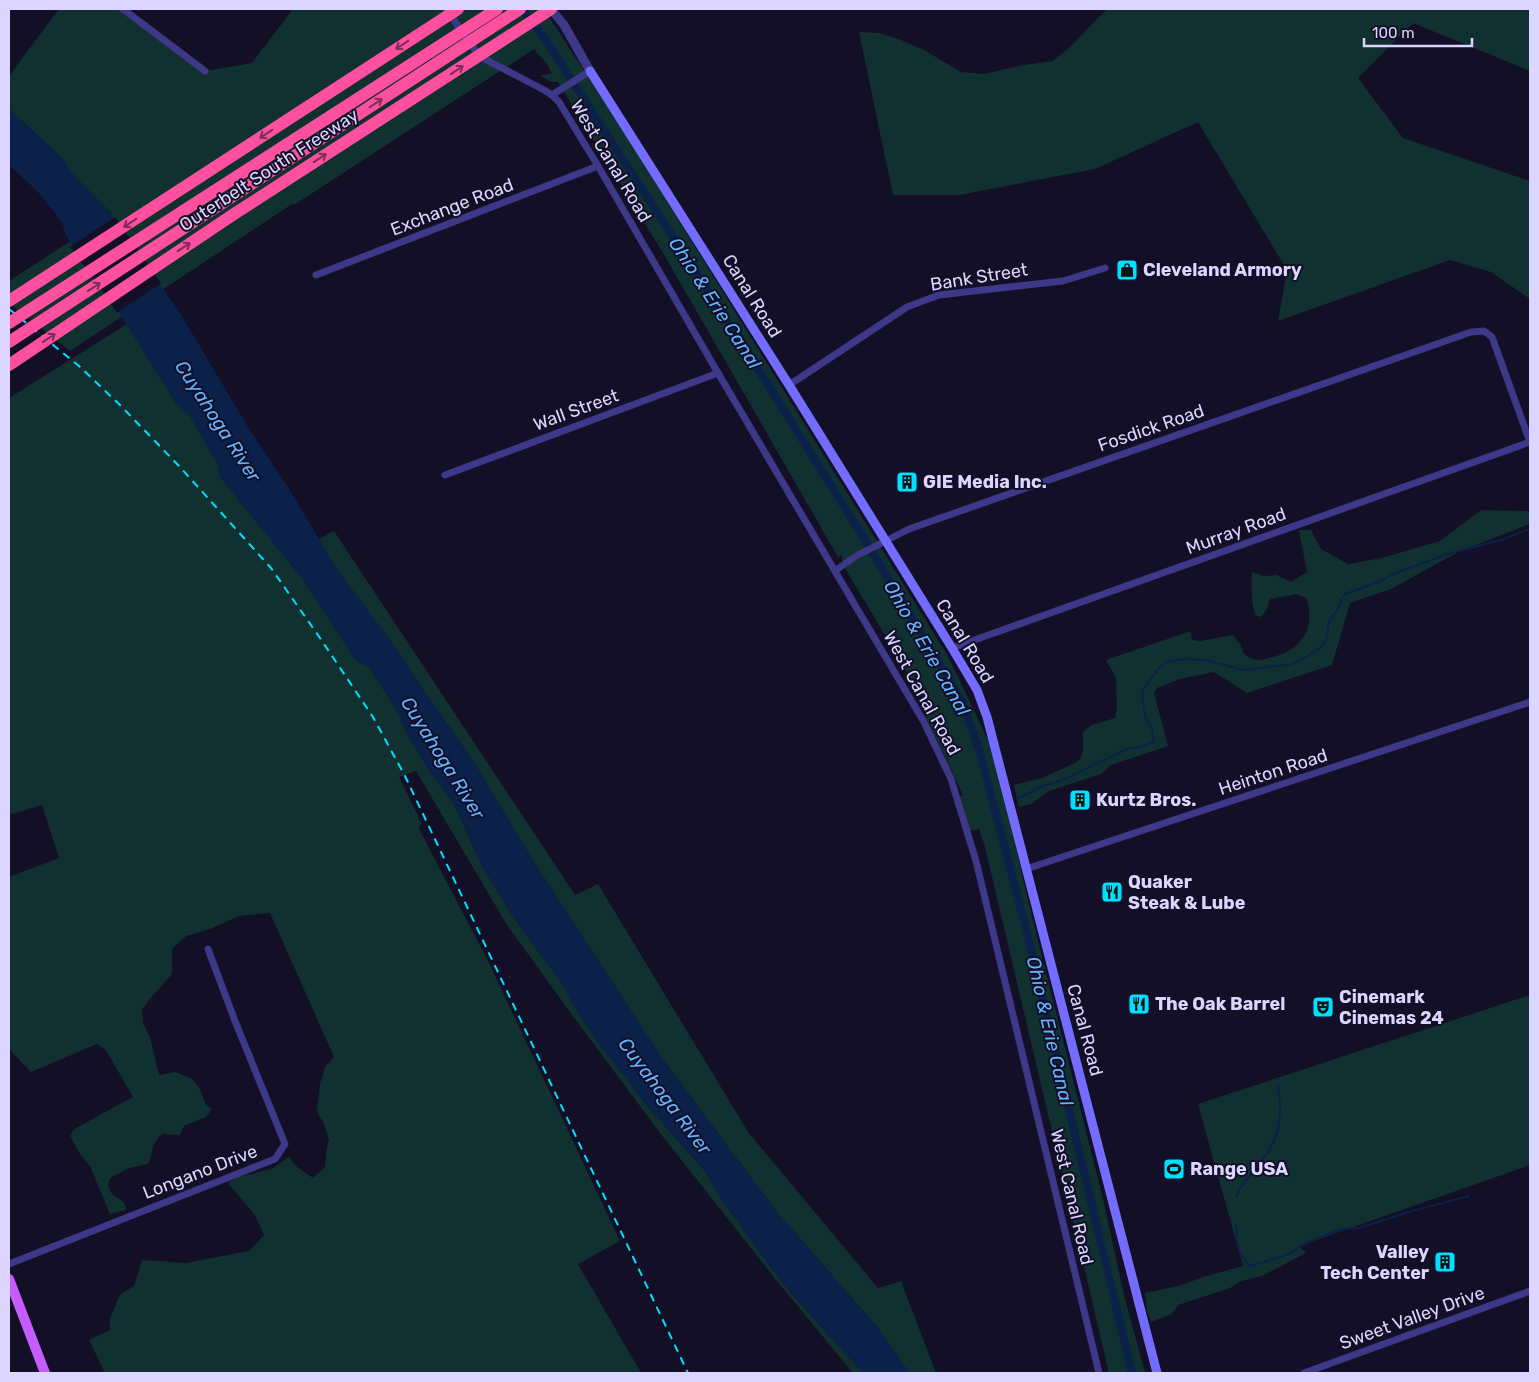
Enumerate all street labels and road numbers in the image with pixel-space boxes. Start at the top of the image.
street label: West Canal Road [566,96,656,226]
street label: Outerbelt South Freeway [175,104,363,236]
street label: Exchange Road [387,173,517,241]
street label: Canal Road [718,250,786,342]
street label: Bank Street [929,258,1029,296]
street label: Wall Street [530,384,622,436]
street label: Fosdick Road [1095,400,1207,456]
street label: Murray Road [1183,503,1289,559]
street label: Canal Road [931,595,999,687]
street label: West Canal Road [879,627,965,759]
street label: Heinton Road [1216,744,1330,800]
street label: Canal Road [1062,982,1108,1078]
street label: West Canal Road [1046,1127,1098,1267]
street label: Longano Drive [140,1140,260,1204]
street label: Sweet Valley Drive [1336,1282,1488,1354]

